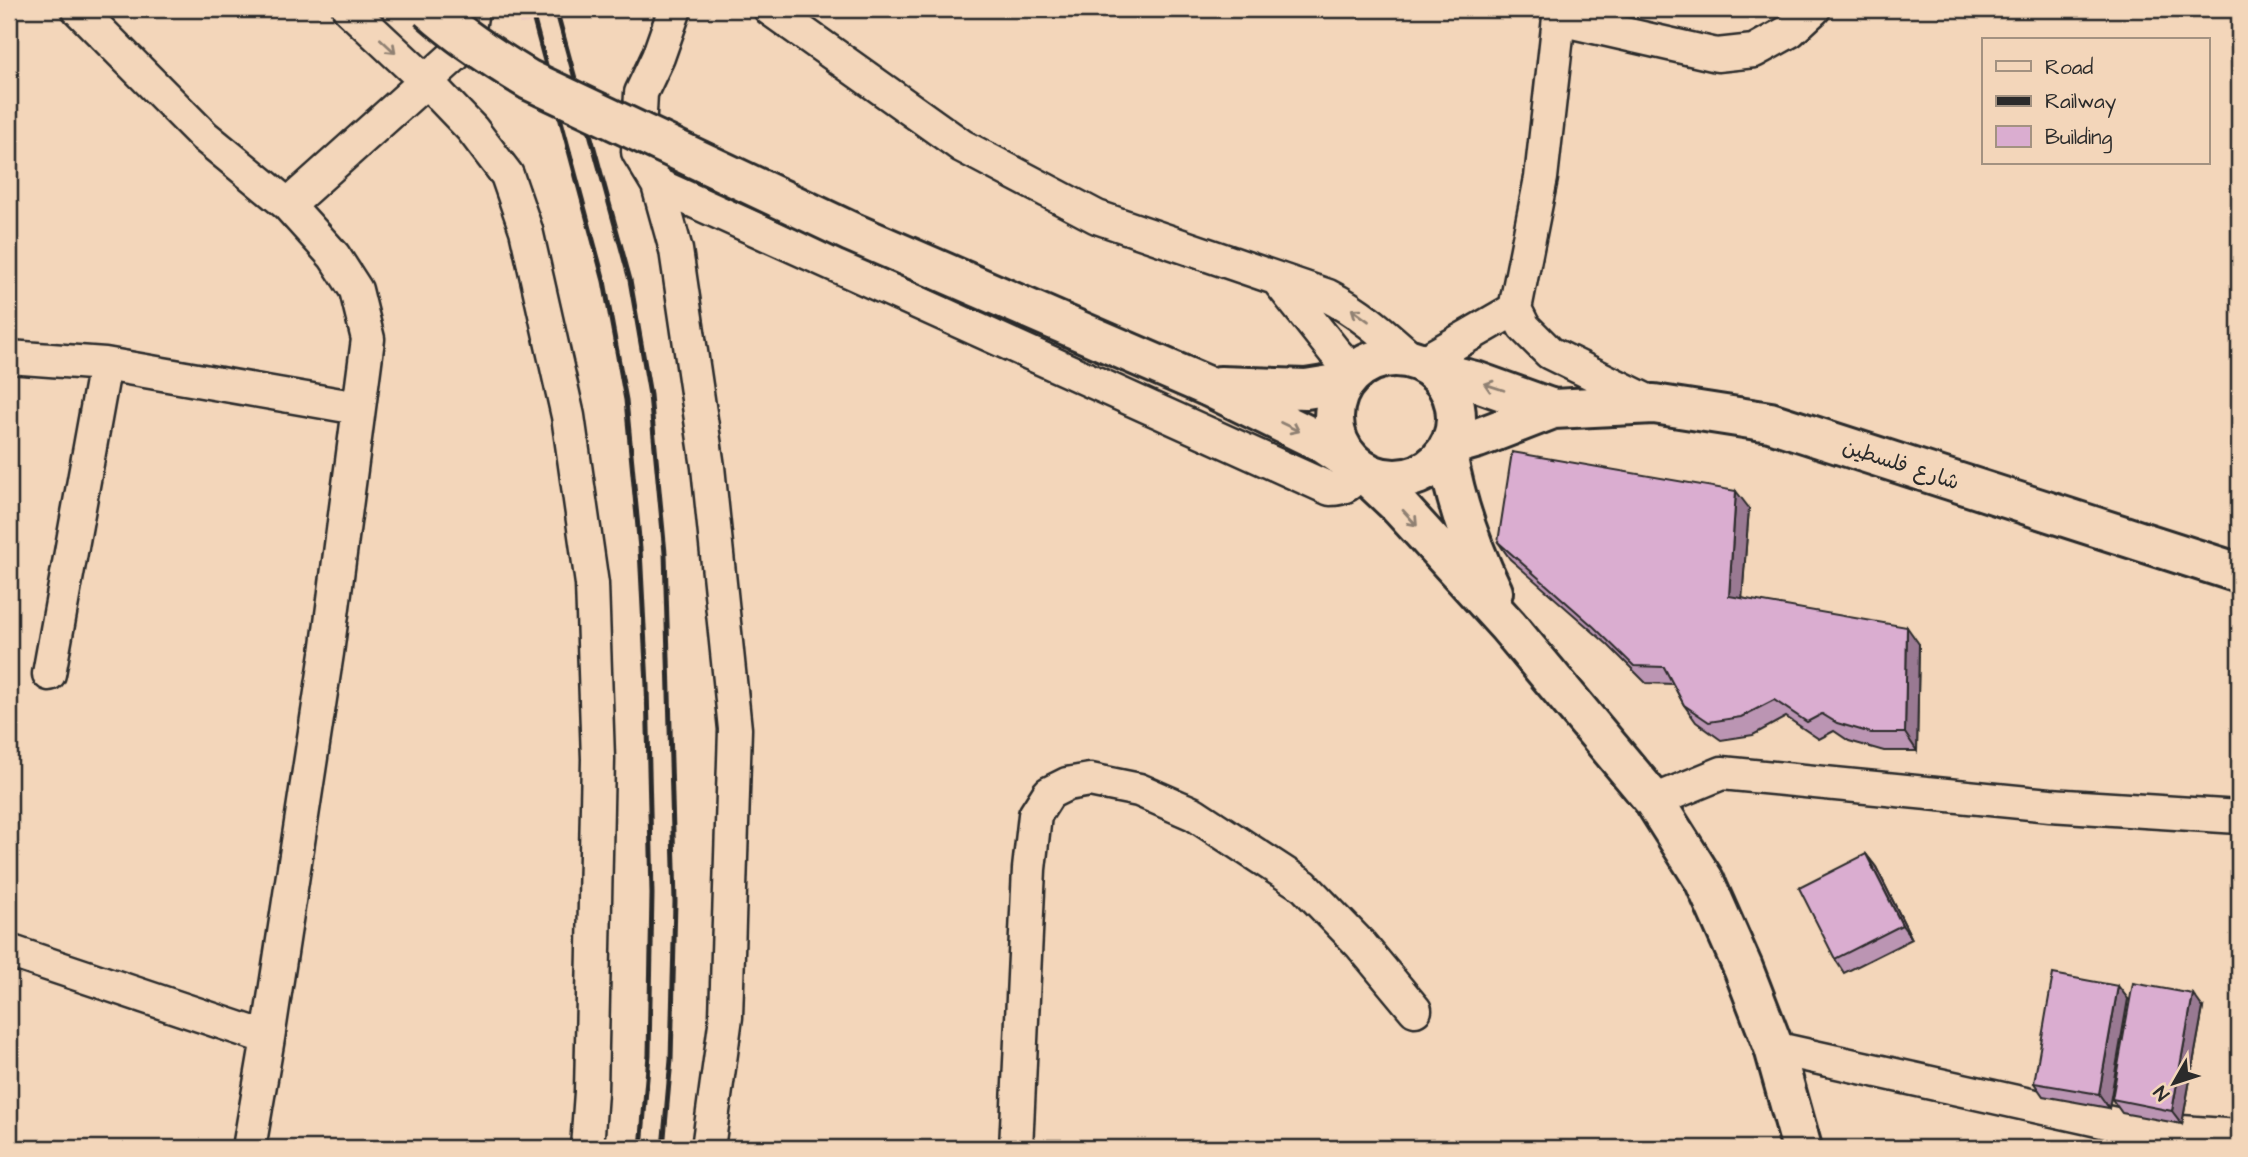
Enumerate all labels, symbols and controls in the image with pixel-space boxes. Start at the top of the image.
one-way arrow [379,37,396,54]
legend [1982,38,2210,164]
text: Road [2045,53,2093,82]
text: Railway [2045,87,2117,118]
text: Building [2045,123,2113,154]
one-way arrow [1351,308,1370,322]
one-way arrow [1484,380,1506,393]
one-way arrow [1279,420,1300,434]
street label: شارع فلسطين [1839,432,1963,497]
one-way arrow [1401,509,1418,526]
north arrow [2140,1048,2210,1118]
text: N [2148,1080,2176,1106]

